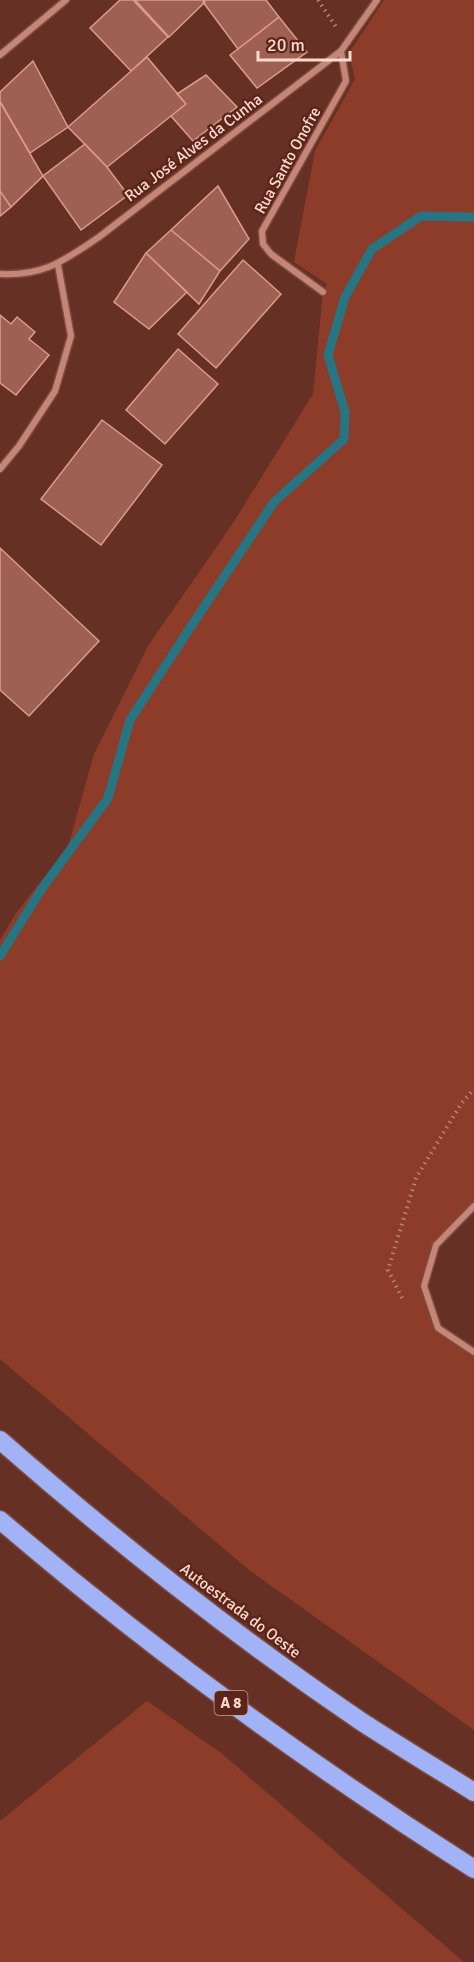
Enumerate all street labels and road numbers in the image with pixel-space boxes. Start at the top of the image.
street label: Rua José Alves da Cunha [121,89,266,206]
street label: Rua Santo Onofre [250,103,326,218]
street label: Autoestrada do Oeste [176,1559,305,1663]
road number: A 8 [214,1691,248,1715]

